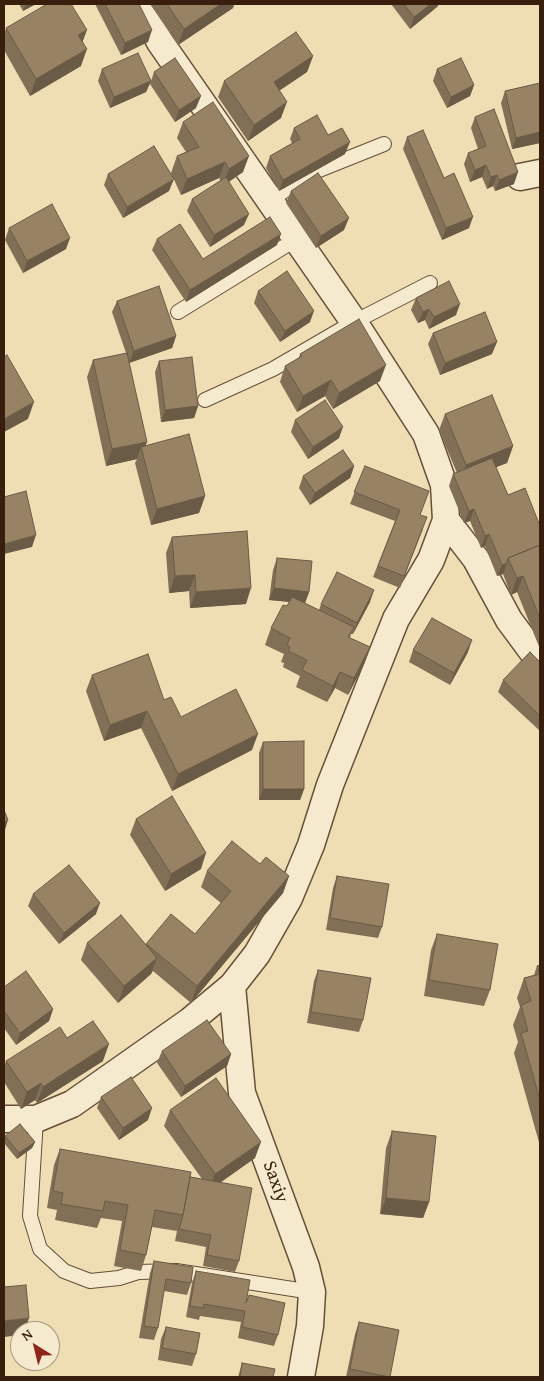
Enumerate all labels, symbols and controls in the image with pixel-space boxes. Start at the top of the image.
street label: Saxiy [257,1158,293,1206]
north arrow [10,1321,60,1371]
text: N [17,1324,36,1346]

